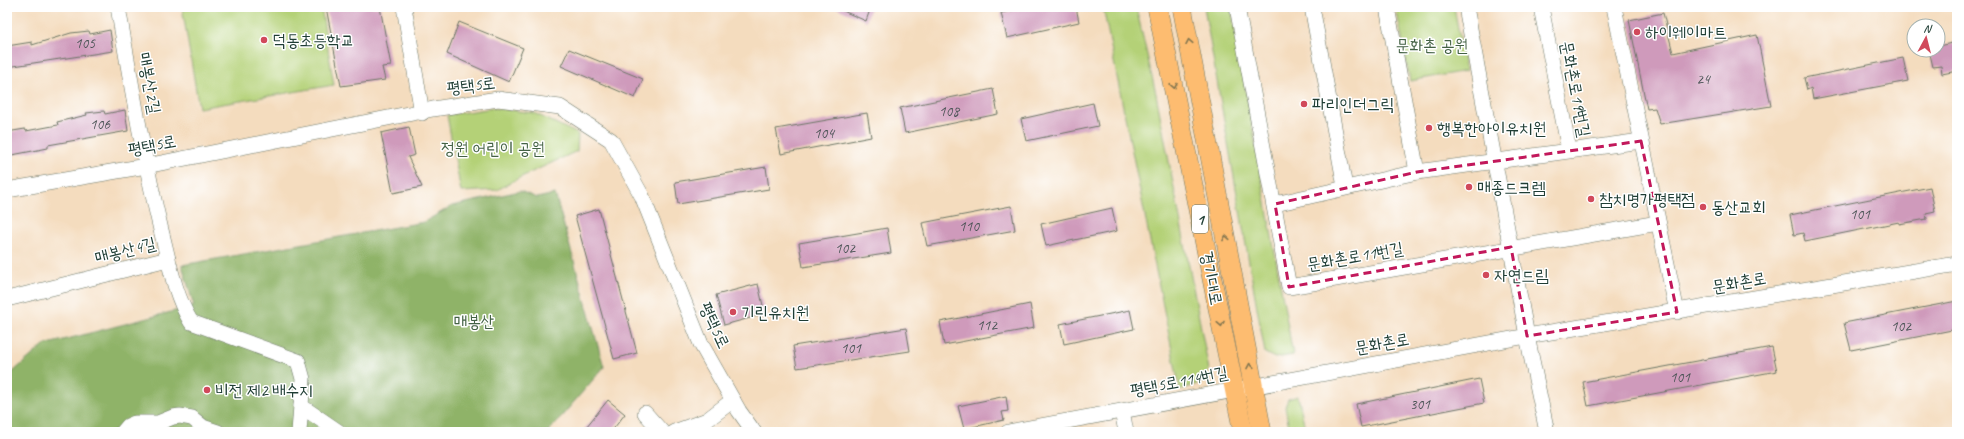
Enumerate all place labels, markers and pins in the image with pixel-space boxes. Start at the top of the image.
place label: 하이웨이마트 [1645,22,1727,43]
marker: 하이웨이마트 [1632,27,1642,37]
place label: 덕동초등학교 [272,30,354,51]
marker: 덕동초등학교 [259,35,269,45]
place label: 파리인더그릭 [1312,94,1394,115]
marker: 파리인더그릭 [1299,99,1309,109]
place label: 행복한아이유치원 [1437,118,1546,139]
marker: 행복한아이유치원 [1424,123,1434,133]
place label: 매종드크렘 [1477,177,1546,198]
marker: 매종드크렘 [1464,182,1474,192]
place label: 참치명가평택점 [1599,189,1695,210]
marker: 참치명가평택점 [1586,194,1596,204]
place label: 동산교회 [1711,197,1766,218]
marker: 동산교회 [1698,202,1708,212]
place label: 자연드림 [1494,265,1549,286]
marker: 자연드림 [1481,270,1491,280]
place label: 기린유치원 [741,302,809,323]
marker: 기린유치원 [728,307,738,317]
place label: 비전 제2 배수지 [215,380,313,401]
marker: 비전 제2 배수지 [202,385,212,395]

